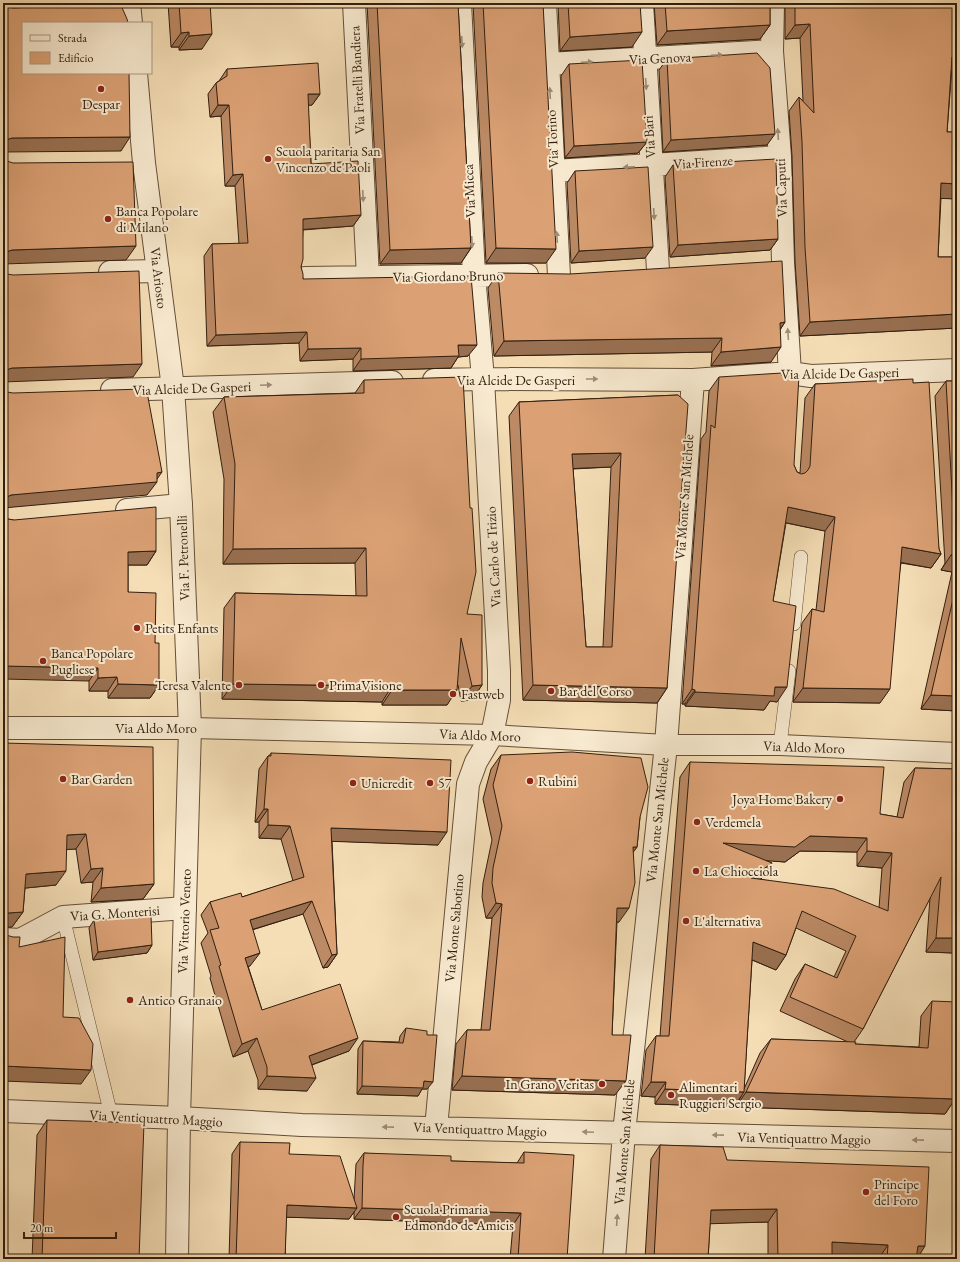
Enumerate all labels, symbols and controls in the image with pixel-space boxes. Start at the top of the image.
legend [22,22,152,74]
street label: Via Fratelli Bandiera [345,25,369,135]
text: Strada [58,30,87,46]
one-way arrow [458,36,465,48]
street label: Via Genova [628,47,692,69]
text: Edificio [58,50,94,66]
one-way arrow [711,51,723,58]
one-way arrow [581,58,593,65]
one-way arrow [643,78,649,91]
marker: Despar [96,84,106,94]
one-way arrow [546,87,553,99]
place label: Despar [82,95,120,113]
street label: Via Torino [541,109,563,169]
street label: Via Bari [638,114,659,159]
one-way arrow [774,128,781,140]
place label: Scuola paritaria San Vincenzo de'Paoli [276,142,381,176]
street label: Via Firenze [673,151,734,173]
marker: Scuola paritaria San Vincenzo de'Paoli [263,154,273,164]
street label: Via Caputi [771,158,791,218]
street label: Via Micca [459,163,479,218]
one-way arrow [623,163,635,170]
one-way arrow [360,190,367,202]
place label: Banca Popolare di Milano [116,202,199,236]
one-way arrow [651,208,658,220]
marker: Banca Popolare di Milano [103,214,113,224]
one-way arrow [554,231,561,243]
one-way arrow [469,236,475,249]
street label: Via Ariosto [146,246,172,310]
street label: Via Giordano Bruno [393,266,504,286]
one-way arrow [784,328,791,340]
street label: Via Alcide De Gasperi [781,363,900,383]
street label: Via Alcide De Gasperi [457,371,576,389]
one-way arrow [586,376,599,382]
street label: Via Alcide De Gasperi [133,377,252,399]
one-way arrow [260,382,272,389]
street label: Via Monte San Michele [671,433,697,560]
street label: Via Carlo de Trizio [481,506,505,608]
street label: Via F. Petronelli [172,514,193,601]
place label: Petits Enfants [145,619,219,637]
marker: Petits Enfants [132,623,142,633]
place label: Banca Popolare Pugliese [51,644,134,678]
marker: Banca Popolare Pugliese [38,656,48,666]
place label: Teresa Valente [155,676,232,694]
place label: PrimaVisione [329,676,402,694]
marker: Teresa Valente [234,680,244,690]
marker: PrimaVisione [316,680,326,690]
place label: Bar del Corso [559,682,632,700]
place label: Fastweb [461,685,504,703]
marker: Bar del Corso [546,686,556,696]
marker: Fastweb [448,689,458,699]
street label: Via Aldo Moro [115,719,197,737]
street label: Via Aldo Moro [439,725,521,745]
street label: Via Aldo Moro [763,737,845,757]
street label: Via Monte San Michele [641,756,673,883]
place label: Bar Garden [71,770,133,788]
place label: Rubini [538,772,577,790]
marker: Bar Garden [58,774,68,784]
place label: Unicredit [361,774,413,792]
place label: 57 [438,774,452,792]
marker: Rubini [525,776,535,786]
marker: Unicredit [348,778,358,788]
marker: 57 [425,778,435,788]
place label: Joya Home Bakery [731,790,833,808]
marker: Joya Home Bakery [835,794,845,804]
place label: Verdemela [705,813,761,831]
marker: Verdemela [692,817,702,827]
place label: La Chiocciola [704,862,779,880]
marker: La Chiocciola [691,866,701,876]
street label: Via Vittorio Veneto [173,868,195,974]
street label: Via Monte Sabotino [440,873,468,983]
street label: Via G. Monterisi [70,901,161,925]
place label: L'alternativa [694,912,761,930]
marker: L'alternativa [681,916,691,926]
place label: Antico Granaio [137,991,222,1009]
marker: Antico Granaio [125,995,135,1005]
place label: In Grano Veritas [505,1075,594,1093]
street label: Via Monte San Michele [610,1078,638,1205]
place label: Alimentari Ruggieri Sergio [678,1078,762,1112]
marker: In Grano Veritas [597,1079,607,1089]
marker: Alimentari Ruggieri Sergio [666,1090,676,1100]
street label: Via Ventiquattro Maggio [89,1106,223,1130]
street label: Via Ventiquattro Maggio [413,1118,547,1140]
one-way arrow [381,1124,394,1130]
street label: Via Ventiquattro Maggio [737,1128,871,1148]
one-way arrow [581,1129,594,1135]
one-way arrow [712,1132,724,1139]
one-way arrow [912,1137,924,1144]
place label: Principe del Foro [874,1175,920,1209]
marker: Principe del Foro [861,1187,871,1197]
place label: Scuola Primaria Edmondo de Amicis [404,1200,514,1234]
marker: Scuola Primaria Edmondo de Amicis [391,1212,401,1222]
scale bar [24,1214,116,1240]
one-way arrow [614,1214,621,1226]
text: 20 m [30,1220,54,1236]

